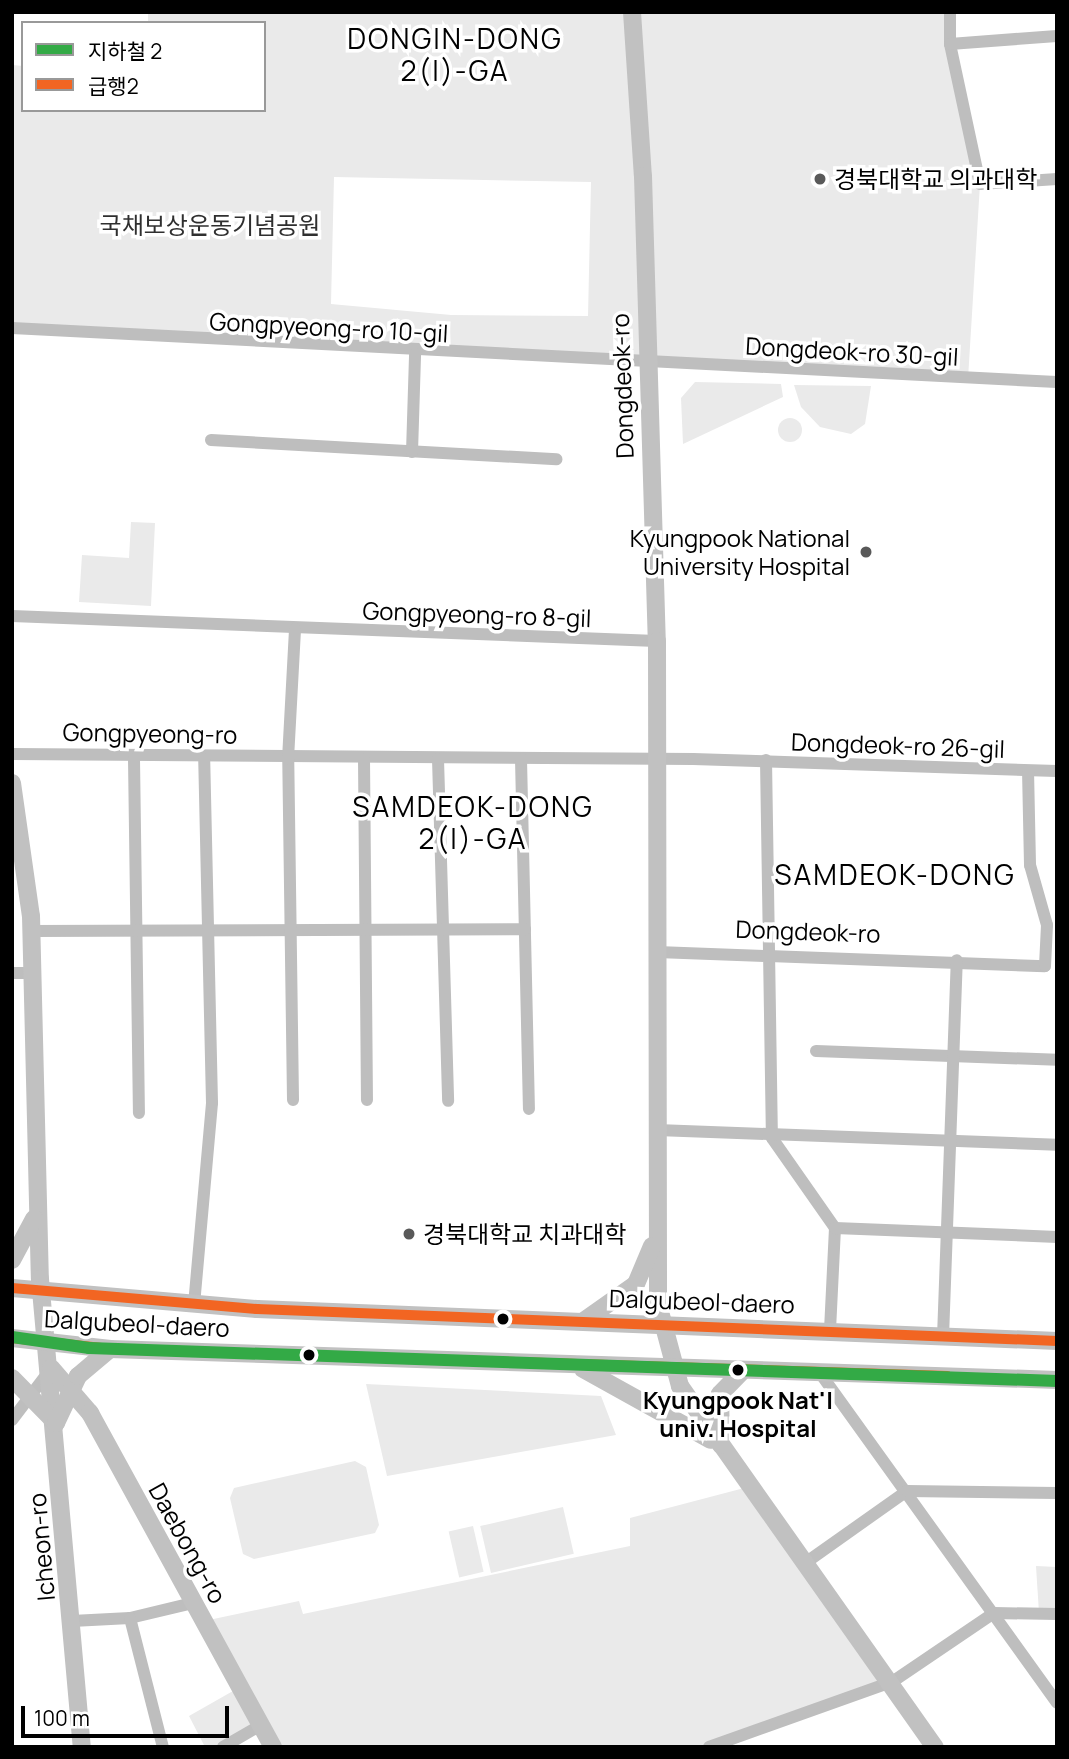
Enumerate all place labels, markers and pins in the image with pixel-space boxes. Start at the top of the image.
place label: 경북대학교 의과대학 [834,165,1038,193]
marker: 경북대학교 의과대학 [812,171,828,187]
place label: Kyungpook National University Hospital [630,524,850,580]
marker: Kyungpook National University Hospital [856,542,876,562]
place label: 경북대학교 치과대학 [423,1220,627,1248]
marker: 경북대학교 치과대학 [401,1226,417,1242]
unlabelled marker [496,1312,510,1326]
unlabelled marker [302,1348,316,1362]
marker: Kyungpook Nat'l univ. Hospital [726,1358,750,1382]
place label: Kyungpook Nat'l univ. Hospital [643,1386,833,1442]

